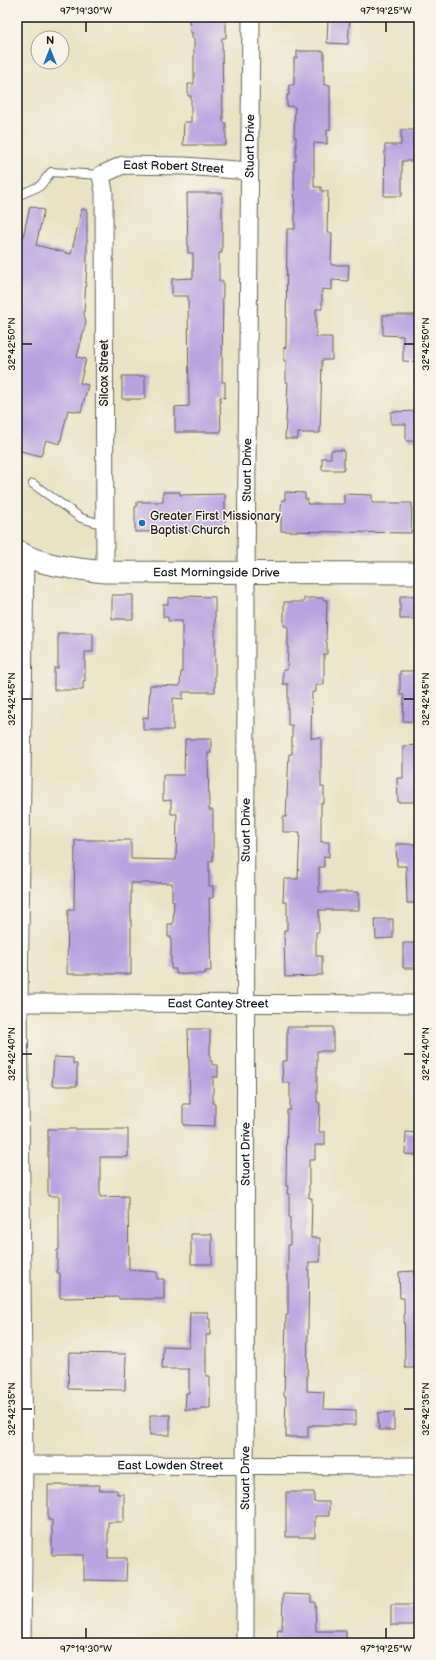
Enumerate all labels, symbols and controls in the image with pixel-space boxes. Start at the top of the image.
text: 97°19'30"W [60,5,112,17]
text: 97°19'25"W [360,5,412,17]
north arrow [30,30,70,70]
text: N [46,34,54,47]
street label: Stuart Drive [243,114,258,178]
street label: East Robert Street [123,158,225,177]
text: 32°42'50"N [6,317,18,371]
text: 32°42'50"N [420,317,432,371]
street label: Silcox Street [97,339,112,407]
street label: Stuart Drive [240,438,255,502]
place label: Greater First Missionary Baptist Church [150,509,281,538]
marker: Greater First Missionary Baptist Church [137,518,147,528]
street label: East Morningside Drive [153,565,280,581]
text: 32°42'45"N [6,672,18,726]
text: 32°42'45"N [420,672,432,726]
street label: Stuart Drive [239,798,254,862]
street label: East Cantey Street [168,996,269,1012]
text: 32°42'40"N [6,1027,18,1081]
text: 32°42'40"N [420,1027,432,1081]
street label: Stuart Drive [238,1122,253,1186]
text: 32°42'35"N [6,1382,18,1436]
text: 32°42'35"N [420,1382,432,1436]
street label: Stuart Drive [238,1446,253,1510]
street label: East Lowden Street [117,1458,223,1474]
text: 97°19'30"W [60,1643,112,1655]
text: 97°19'25"W [360,1643,412,1655]

